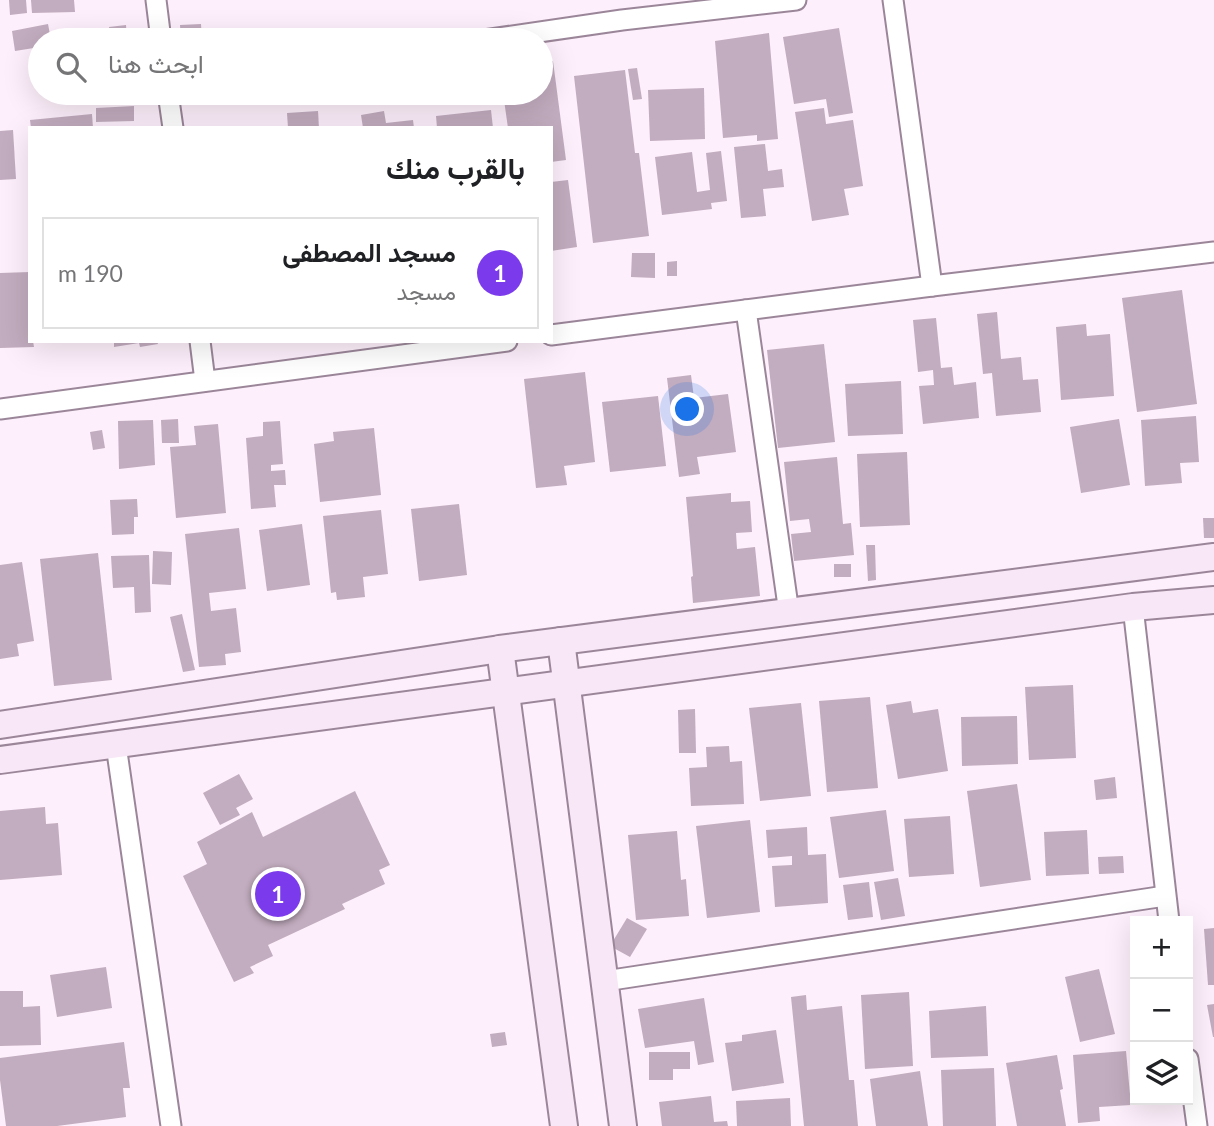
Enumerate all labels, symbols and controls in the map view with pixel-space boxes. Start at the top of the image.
search box [28,28,553,105]
text: ابحث هنا [108,47,204,79]
icon: search [52,48,90,86]
text: بالقرب منك [386,149,525,185]
text: مسجد المصطفى [282,236,456,268]
text: 190 m [58,259,123,287]
text: 1 [493,259,507,287]
text: مسجد [396,277,456,305]
your location [670,392,704,426]
pin: 1 [255,868,301,920]
map controls [1130,916,1193,1105]
button: + [1130,916,1193,979]
button: − [1130,979,1193,1042]
button: layers [1130,1042,1193,1105]

